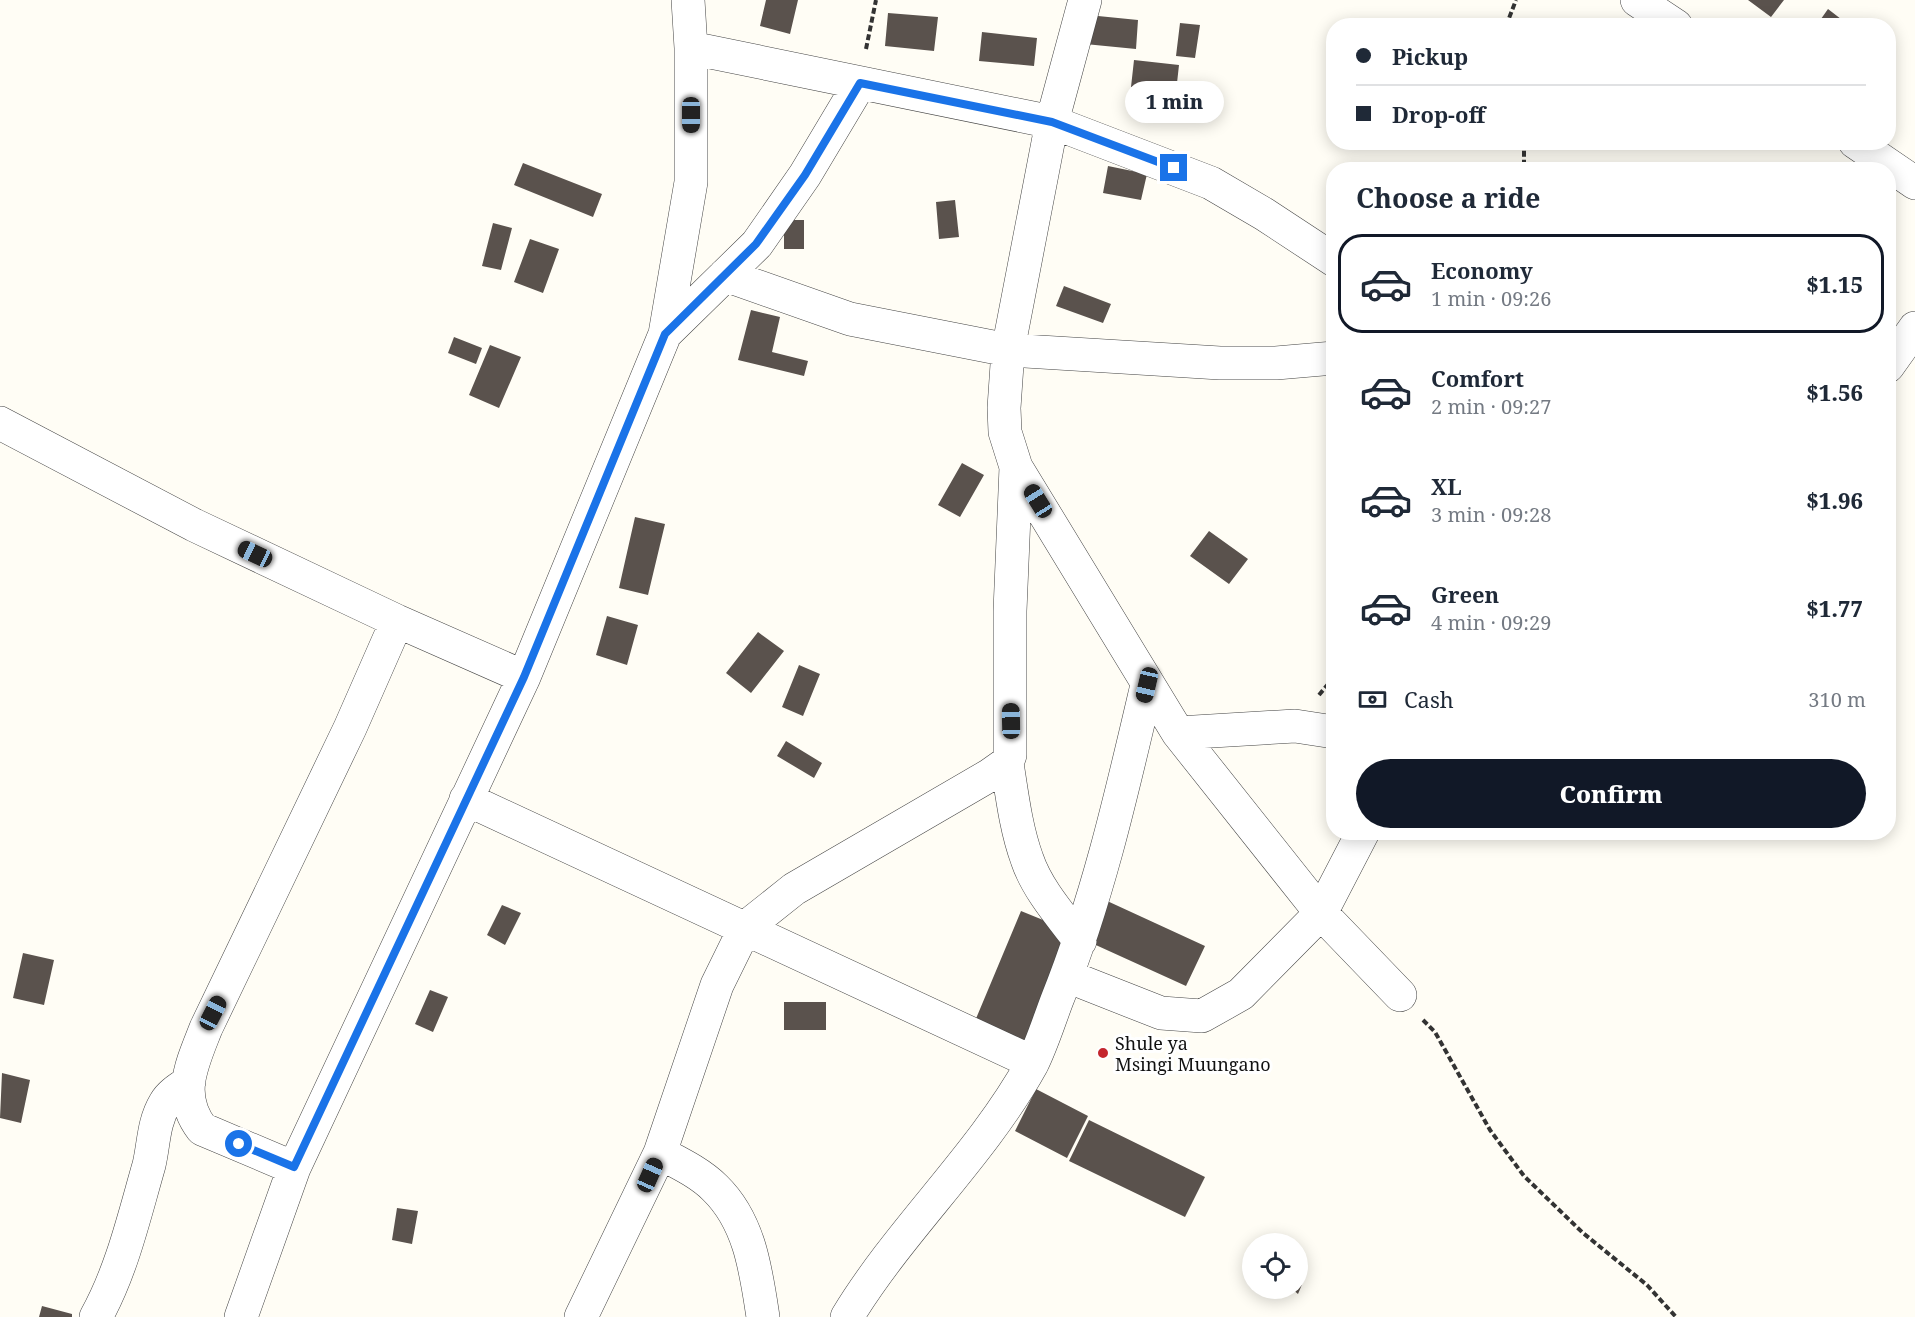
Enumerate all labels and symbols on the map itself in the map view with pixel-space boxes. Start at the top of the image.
callout: 1 min [1124,81,1224,123]
car [682,97,700,133]
route end [1160,154,1187,181]
car [1021,481,1055,521]
car [235,538,275,570]
car [1134,665,1160,705]
car [1002,703,1020,739]
car [197,993,229,1033]
place label: Shule ya Msingi Muungano [1115,1031,1271,1076]
marker: Shule ya Msingi Muungano [1096,1046,1110,1060]
route start [225,1130,252,1157]
car [634,1155,666,1195]

